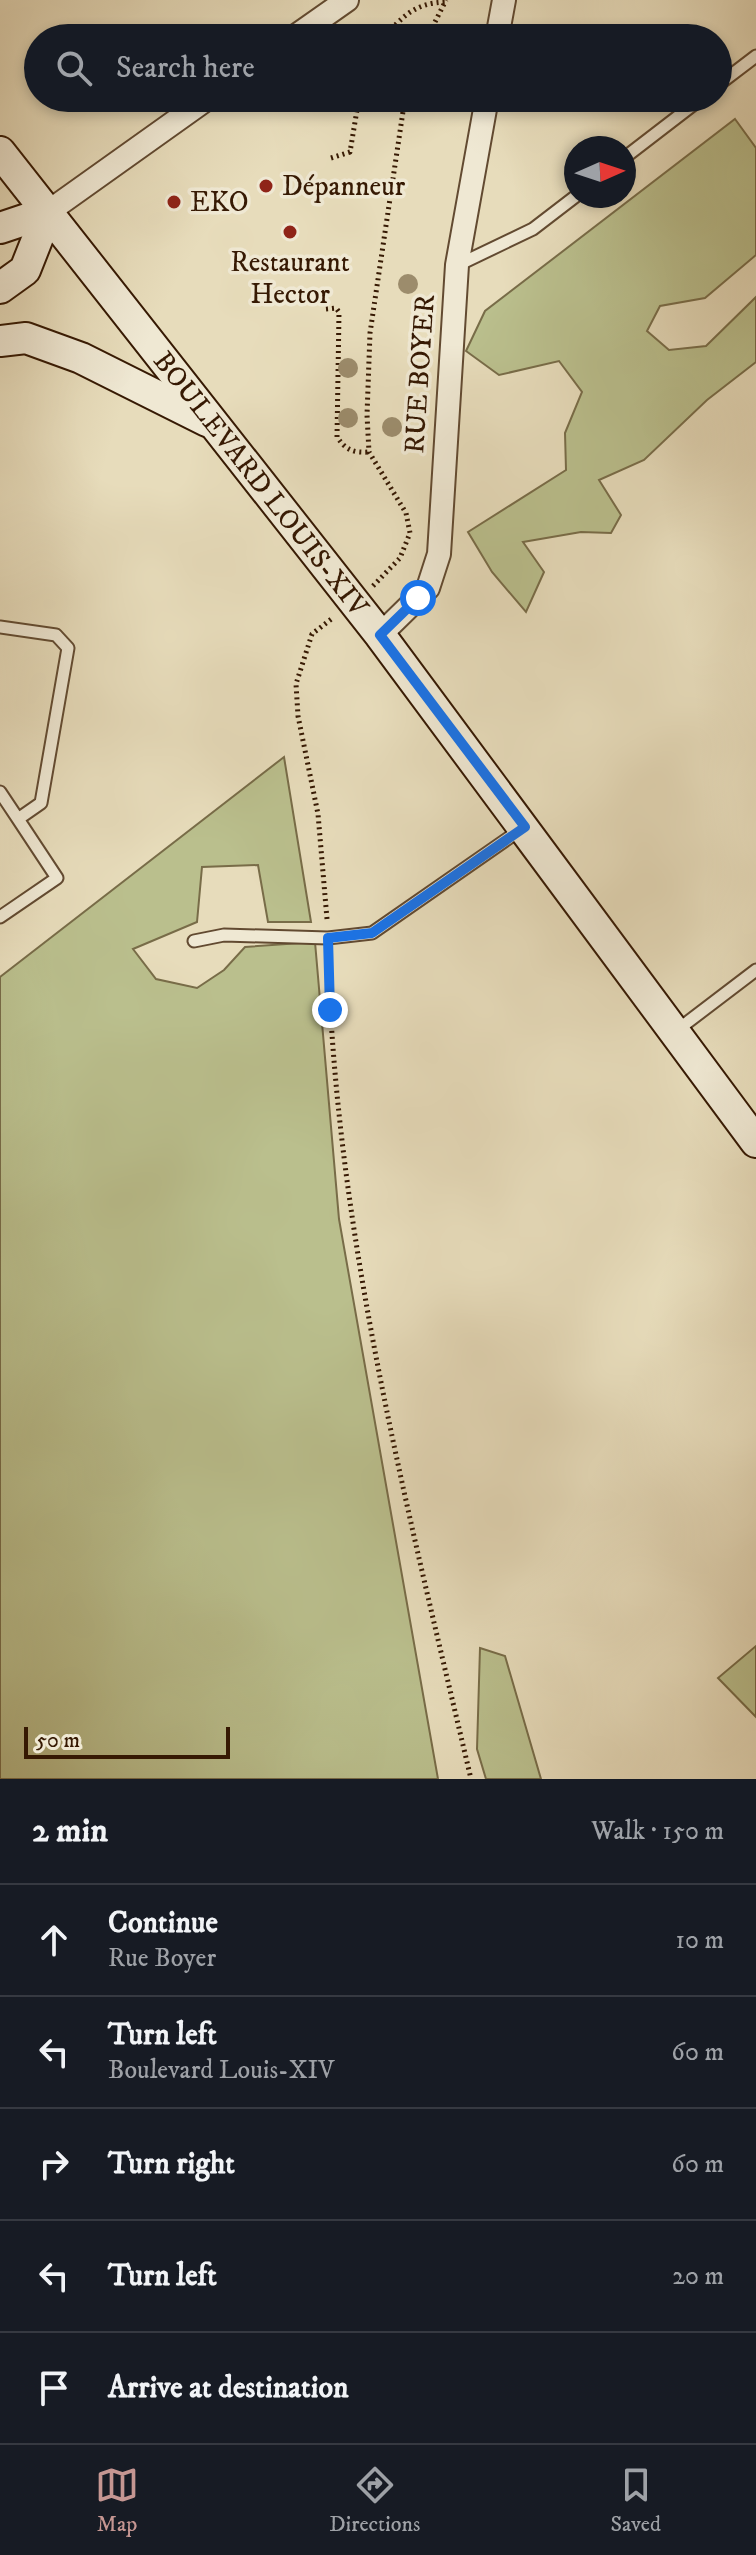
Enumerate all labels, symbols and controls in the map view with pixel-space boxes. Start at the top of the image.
search box [24,24,732,112]
icon: search [52,46,96,90]
text: Search here [116,50,255,87]
north arrow [564,136,636,208]
place label: Dépanneur [282,169,406,204]
marker: Dépanneur [257,177,275,195]
place label: EKO [190,185,249,220]
marker: EKO [165,193,183,211]
marker: Restaurant Hector [281,223,299,241]
place label: Restaurant Hector [230,245,350,312]
street label: RUE BOYER [397,293,443,455]
street label: BOULEVARD LOUIS-XIV [146,344,377,624]
route start [400,580,436,616]
route end [312,992,348,1028]
scale bar [24,1723,230,1759]
text: 50 m [36,1727,80,1754]
text: 2 min [32,1810,108,1852]
text: Walk · 150 m [591,1815,724,1848]
text: Continue [108,1905,218,1942]
icon: ahead [32,1918,76,1962]
text: 10 m [675,1924,724,1957]
text: Rue Boyer [108,1942,216,1975]
text: Turn left [108,2017,217,2054]
icon: left [32,2030,76,2074]
text: 60 m [671,2036,724,2069]
text: Boulevard Louis-XIV [108,2054,335,2087]
icon: right [32,2142,76,2186]
text: Turn right [108,2146,235,2183]
text: 60 m [671,2148,724,2181]
icon: left [32,2254,76,2298]
text: Turn left [108,2258,217,2295]
text: 20 m [672,2260,724,2293]
icon: arrive [32,2366,76,2410]
text: Arrive at destination [108,2370,349,2407]
tab: Map [95,2463,139,2538]
tab: Directions [329,2463,420,2538]
tab: Saved [610,2463,661,2538]

